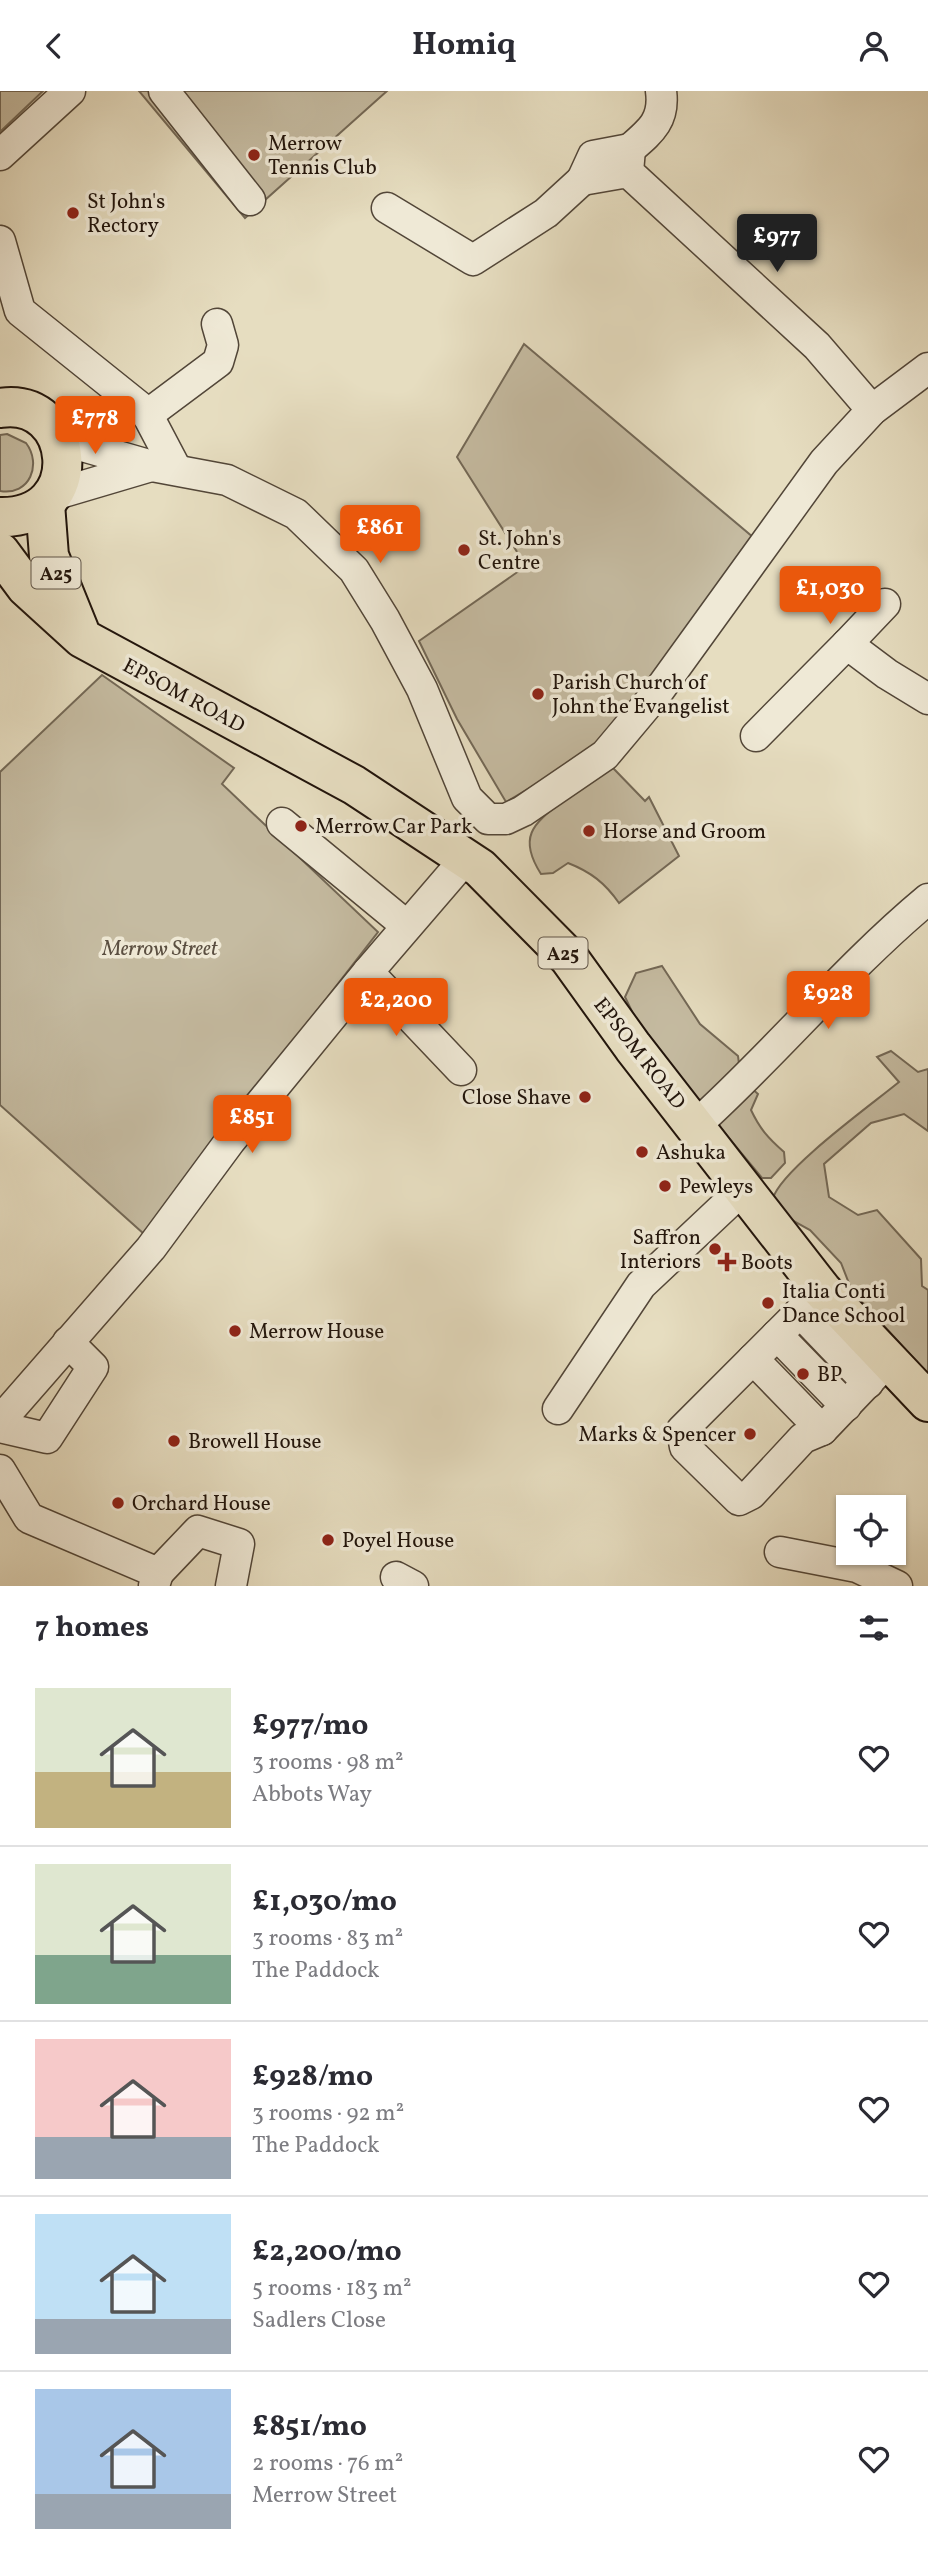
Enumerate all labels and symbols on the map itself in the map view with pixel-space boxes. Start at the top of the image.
place label: Merrow Tennis Club [268,130,377,183]
marker: Merrow Tennis Club [246,147,262,163]
place label: St John's Rectory [87,188,165,241]
marker: St John's Rectory [65,205,81,221]
pin: £977 [736,215,818,274]
pin: £778 [54,397,136,456]
pin: £861 [339,505,421,565]
place label: St. John's Centre [478,525,561,578]
marker: St. John's Centre [456,542,472,558]
road number: A25 [32,558,80,589]
pin: £1,030 [773,567,887,626]
street label: EPSOM ROAD [117,652,250,741]
place label: Parish Church of John the Evangelist [552,669,730,722]
marker: Parish Church of John the Evangelist [530,686,546,702]
place label: Merrow Car Park [315,813,473,842]
marker: Merrow Car Park [293,818,309,834]
place label: Horse and Groom [603,818,766,847]
marker: Horse and Groom [581,823,597,839]
park label: Merrow Street [102,935,219,964]
road number: A25 [538,937,588,968]
pin: £928 [787,971,869,1031]
pin: £2,200 [339,979,453,1038]
street label: EPSOM ROAD [586,992,692,1116]
place label: Close Shave [462,1084,571,1113]
marker: Close Shave [577,1089,593,1105]
pin: £851 [211,1095,293,1155]
place label: Ashuka [656,1139,726,1168]
marker: Ashuka [634,1144,650,1160]
place label: Pewleys [679,1173,753,1202]
marker: Pewleys [657,1178,673,1194]
place label: Saffron Interiors [620,1224,701,1277]
marker: Saffron Interiors [707,1241,723,1257]
place label: Boots [741,1249,793,1278]
marker: Boots [719,1254,735,1270]
place label: Italia Conti Dance School [782,1278,905,1331]
marker: Italia Conti Dance School [760,1295,776,1311]
place label: Merrow House [249,1318,384,1347]
marker: Merrow House [227,1323,243,1339]
place label: BP [817,1361,842,1390]
marker: BP [795,1366,811,1382]
place label: Marks & Spencer [579,1421,736,1450]
marker: Marks & Spencer [742,1426,758,1442]
place label: Browell House [188,1428,321,1457]
marker: Browell House [166,1433,182,1449]
place label: Orchard House [132,1490,271,1519]
marker: Orchard House [110,1495,126,1511]
place label: Poyel House [342,1527,454,1556]
marker: Poyel House [320,1532,336,1548]

